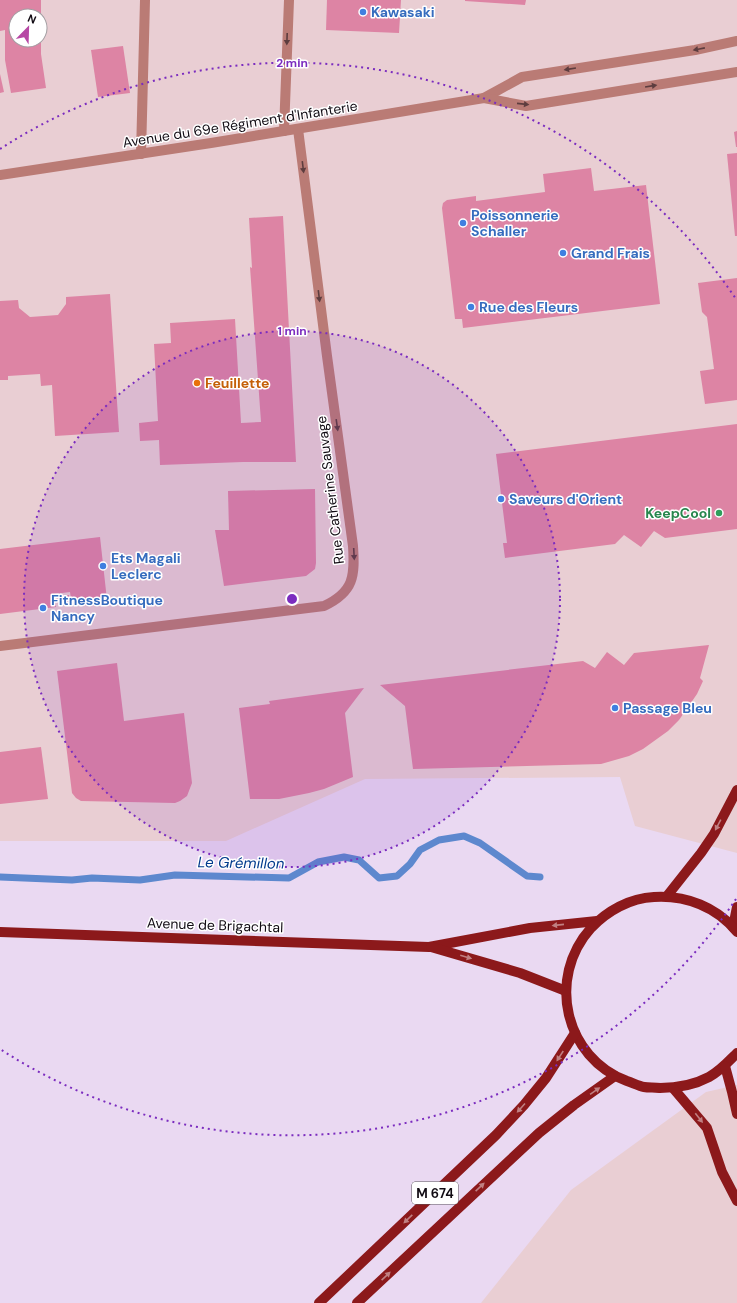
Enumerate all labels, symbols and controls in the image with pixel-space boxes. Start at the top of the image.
place label: Kawasaki [371,3,435,21]
marker: Kawasaki [358,7,368,17]
north arrow [8,8,48,48]
text: N [25,11,38,27]
one-way arrow [284,33,291,45]
one-way arrow [693,47,705,53]
text: 2 min [276,55,308,71]
one-way arrow [564,67,576,73]
one-way arrow [645,83,657,89]
street label: Avenue du 69e Régiment d'Infanterie [121,97,359,151]
one-way arrow [516,101,529,108]
one-way arrow [300,161,306,173]
place label: Poissonnerie Schaller [471,206,559,240]
marker: Poissonnerie Schaller [458,218,468,228]
place label: Grand Frais [571,244,650,262]
marker: Grand Frais [558,248,568,258]
one-way arrow [316,290,322,302]
place label: Rue des Fleurs [479,298,578,316]
marker: Rue des Fleurs [466,302,476,312]
text: 1 min [277,323,307,339]
place label: Feuillette [205,374,269,392]
marker: Feuillette [192,378,202,388]
street label: Rue Catherine Sauvage [312,415,348,565]
one-way arrow [334,419,340,431]
place label: Saveurs d'Orient [509,490,622,508]
marker: Saveurs d'Orient [496,494,506,504]
place label: KeepCool [645,504,711,522]
marker: KeepCool [714,508,724,518]
one-way arrow [350,548,357,560]
place label: Ets Magali Leclerc [111,549,181,583]
marker: Ets Magali Leclerc [98,561,108,571]
place label: FitnessBoutique Nancy [51,591,163,625]
centre of rings [285,592,299,606]
marker: FitnessBoutique Nancy [38,603,48,613]
place label: Passage Bleu [623,699,712,717]
marker: Passage Bleu [610,703,620,713]
one-way arrow [715,819,722,831]
water label: Le Grémillon [197,852,285,874]
street label: Avenue de Brigachtal [147,914,283,936]
one-way arrow [552,922,565,928]
one-way arrow [461,954,473,960]
one-way arrow [556,1051,564,1061]
one-way arrow [589,1087,600,1095]
one-way arrow [516,1103,526,1113]
one-way arrow [694,1112,703,1123]
road number: M 674 [412,1182,458,1204]
one-way arrow [476,1183,485,1192]
one-way arrow [403,1214,413,1224]
one-way arrow [381,1271,391,1281]

